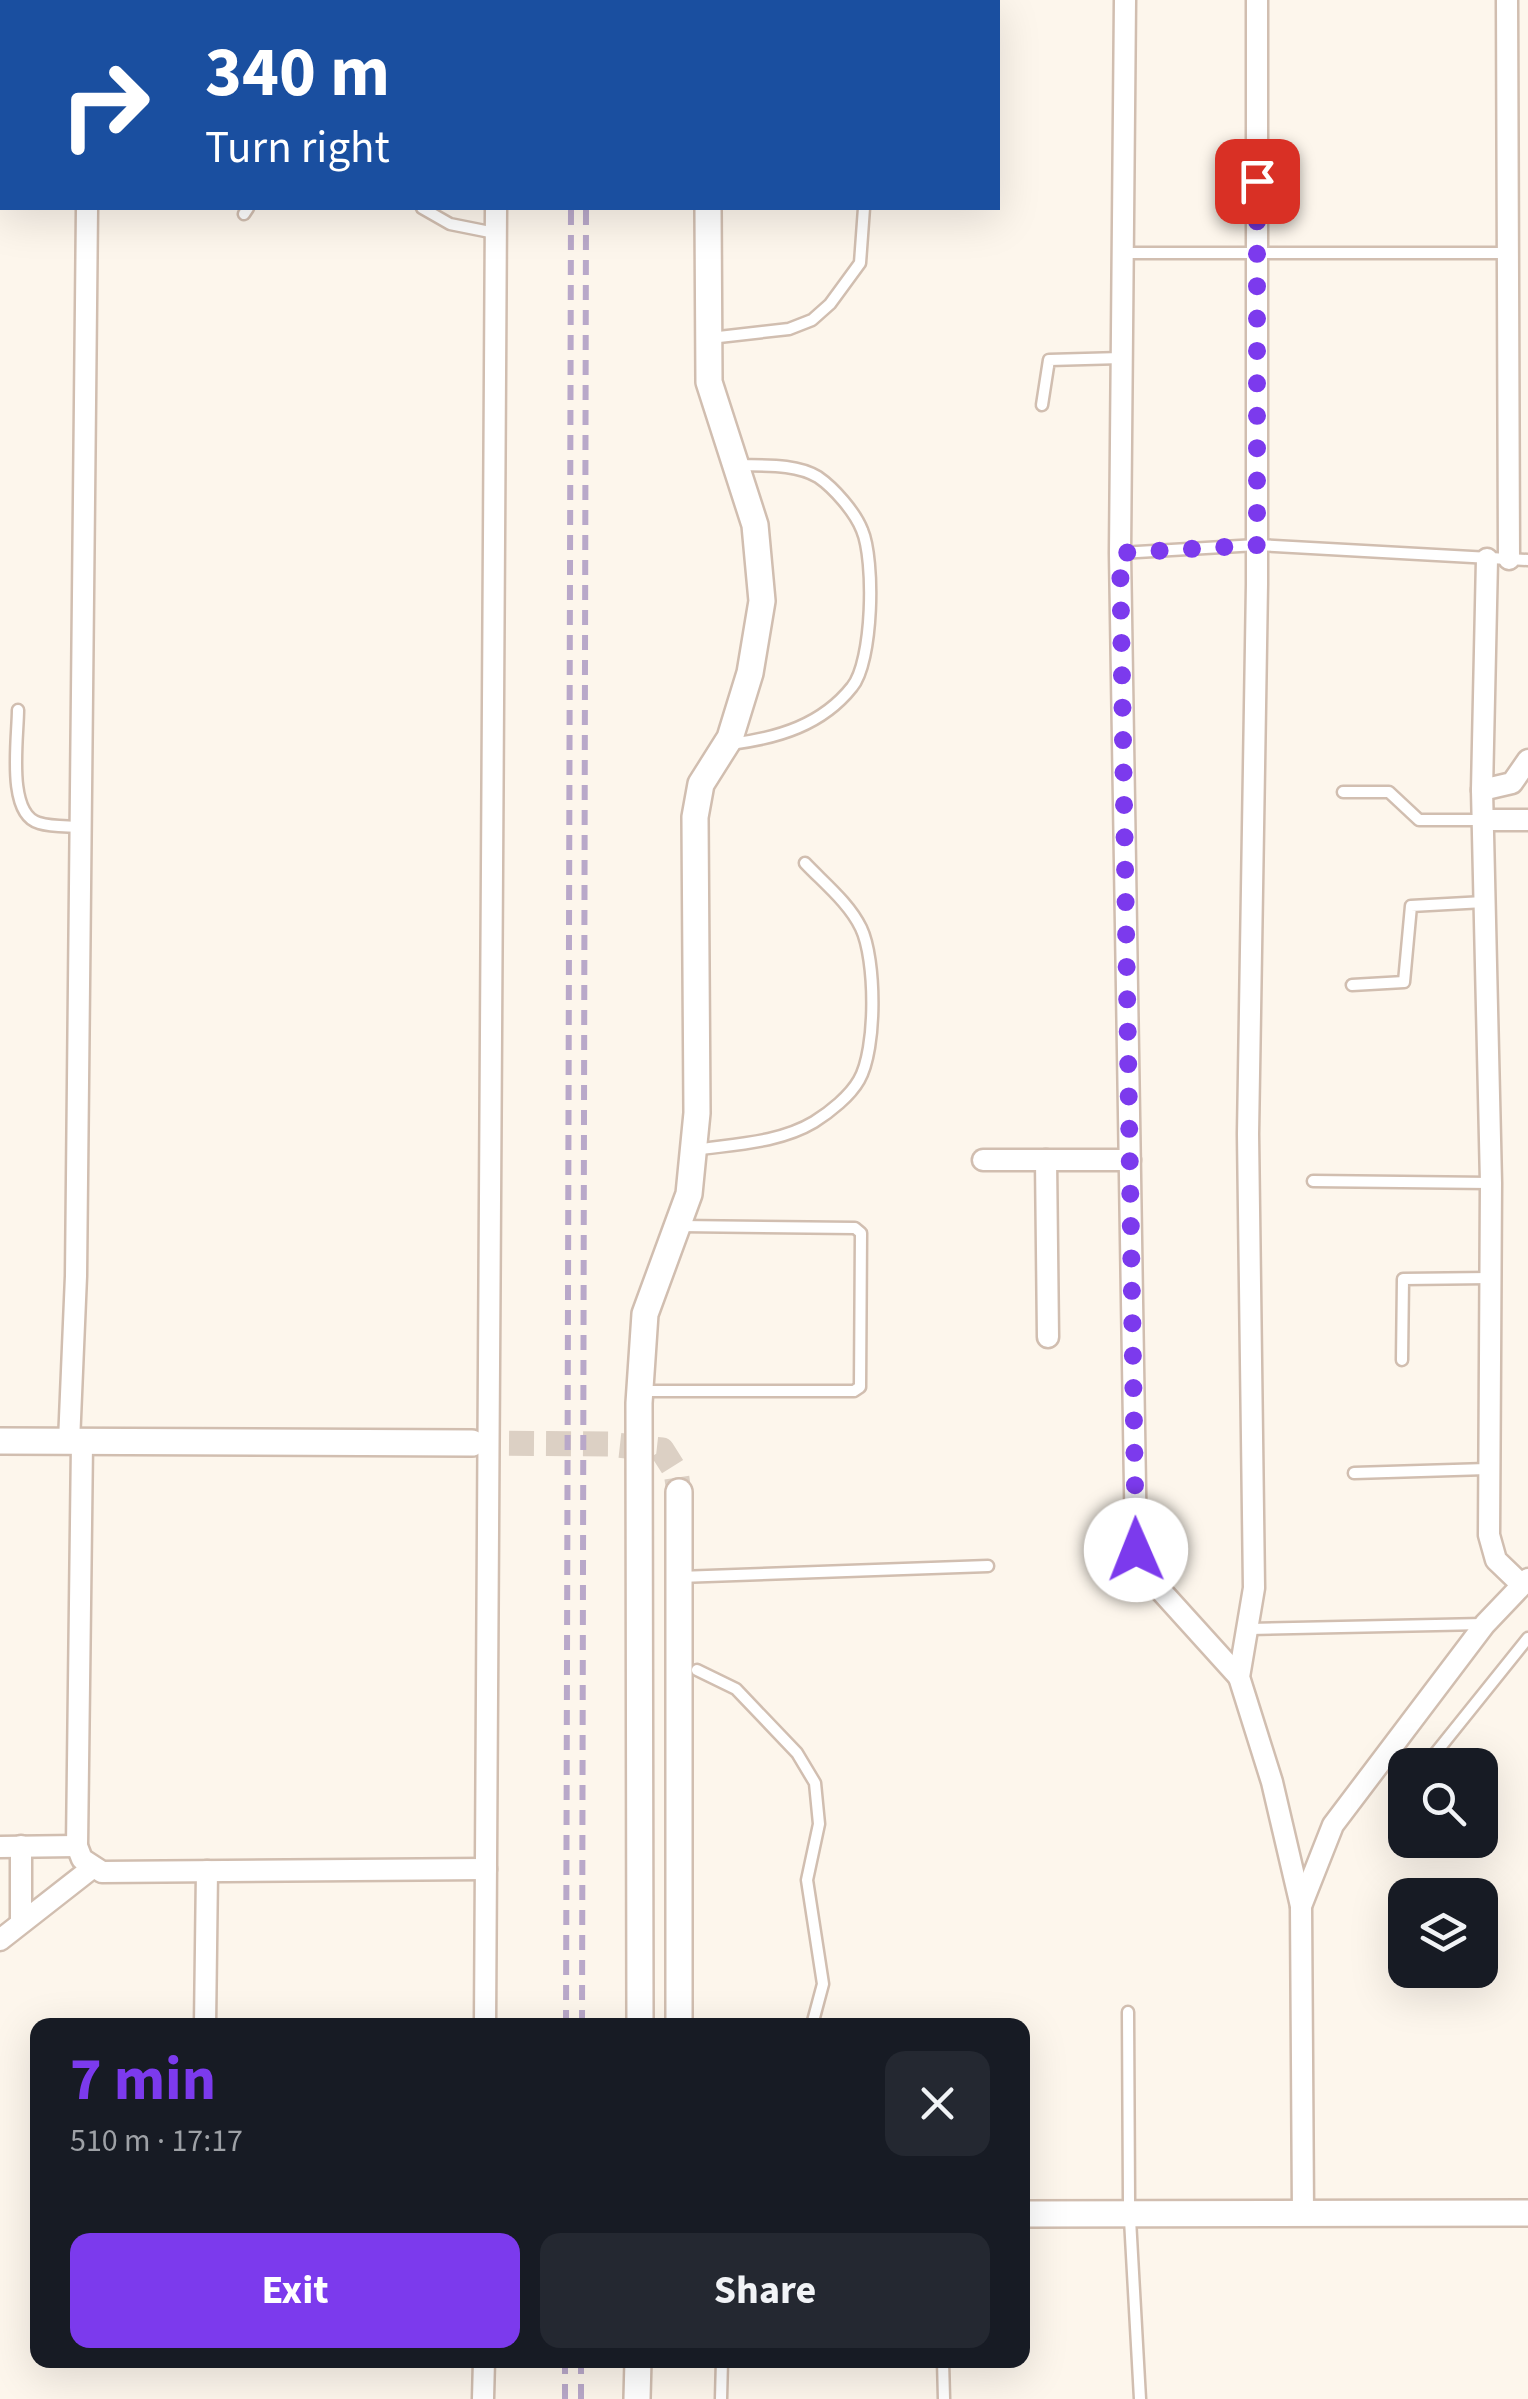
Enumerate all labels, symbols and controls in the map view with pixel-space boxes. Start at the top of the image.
text: 340 m [205,23,390,123]
icon: right [40,40,170,170]
text: Turn right [205,116,390,180]
pin [1215,139,1300,224]
icon: arrive [1230,154,1285,209]
position arrow [1084,1498,1188,1602]
map controls [1388,1748,1498,1988]
button: search [1388,1748,1498,1858]
button: layers [1388,1878,1498,1988]
text: 7 min [70,2038,216,2123]
button: close [885,2051,990,2156]
text: 510 m · 17:17 [70,2118,243,2164]
button: Exit [70,2233,520,2348]
button: Share [540,2233,990,2348]

